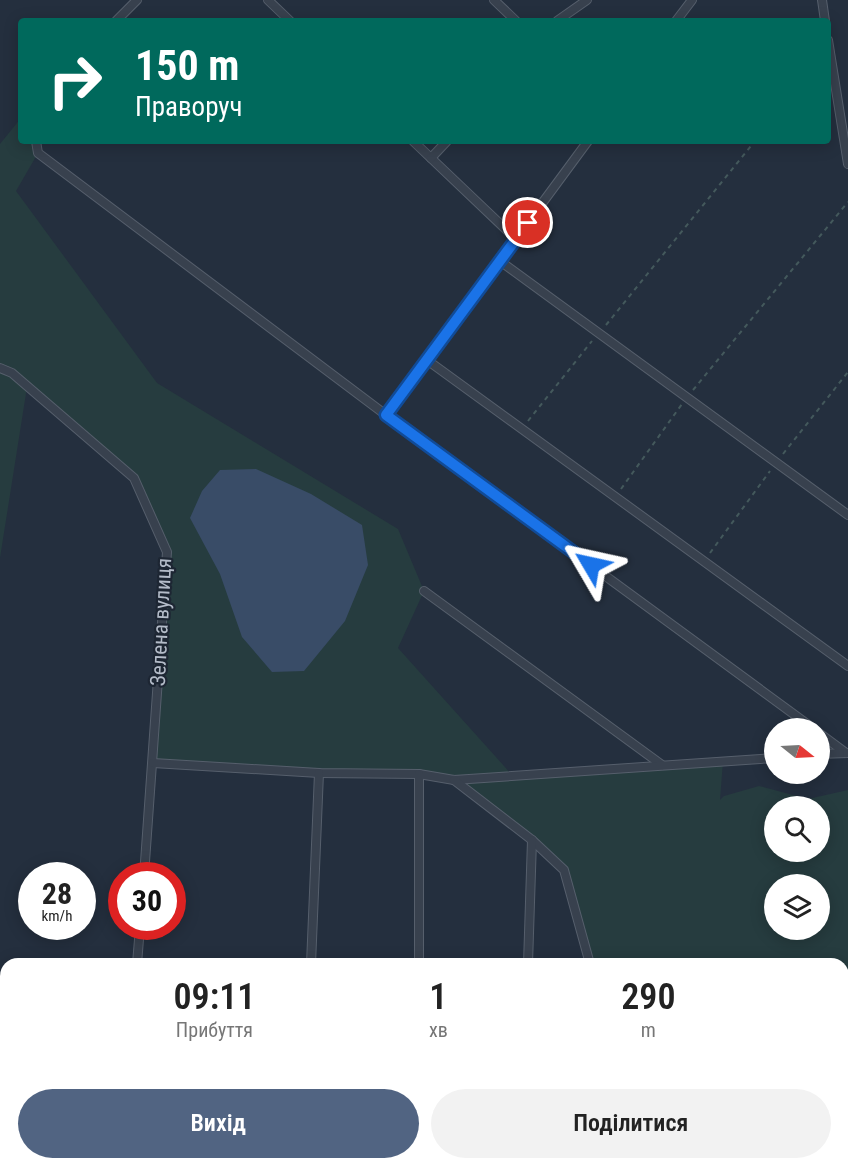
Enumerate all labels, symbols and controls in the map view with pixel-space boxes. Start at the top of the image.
text: 150 m [135,41,240,90]
icon: right [36,42,114,120]
text: Праворуч [135,91,243,123]
pin [502,197,553,248]
icon: arrive [511,206,544,239]
position arrow [559,533,623,597]
street label: Зелена вулиця [146,557,176,687]
north arrow [764,718,830,784]
map controls [764,718,830,940]
button: search [764,796,830,862]
speed limit sign: 30 [108,862,186,940]
button: layers [764,874,830,940]
text: 28 [42,876,72,911]
text: km/h [42,907,72,925]
text: 09:11 [173,976,255,1018]
text: 1 [429,976,447,1018]
text: 290 [621,976,676,1018]
text: Прибуття [176,1018,253,1042]
text: хв [429,1018,448,1042]
text: m [641,1018,656,1042]
button: Вихід [18,1089,419,1158]
button: Поділитися [431,1089,831,1158]

